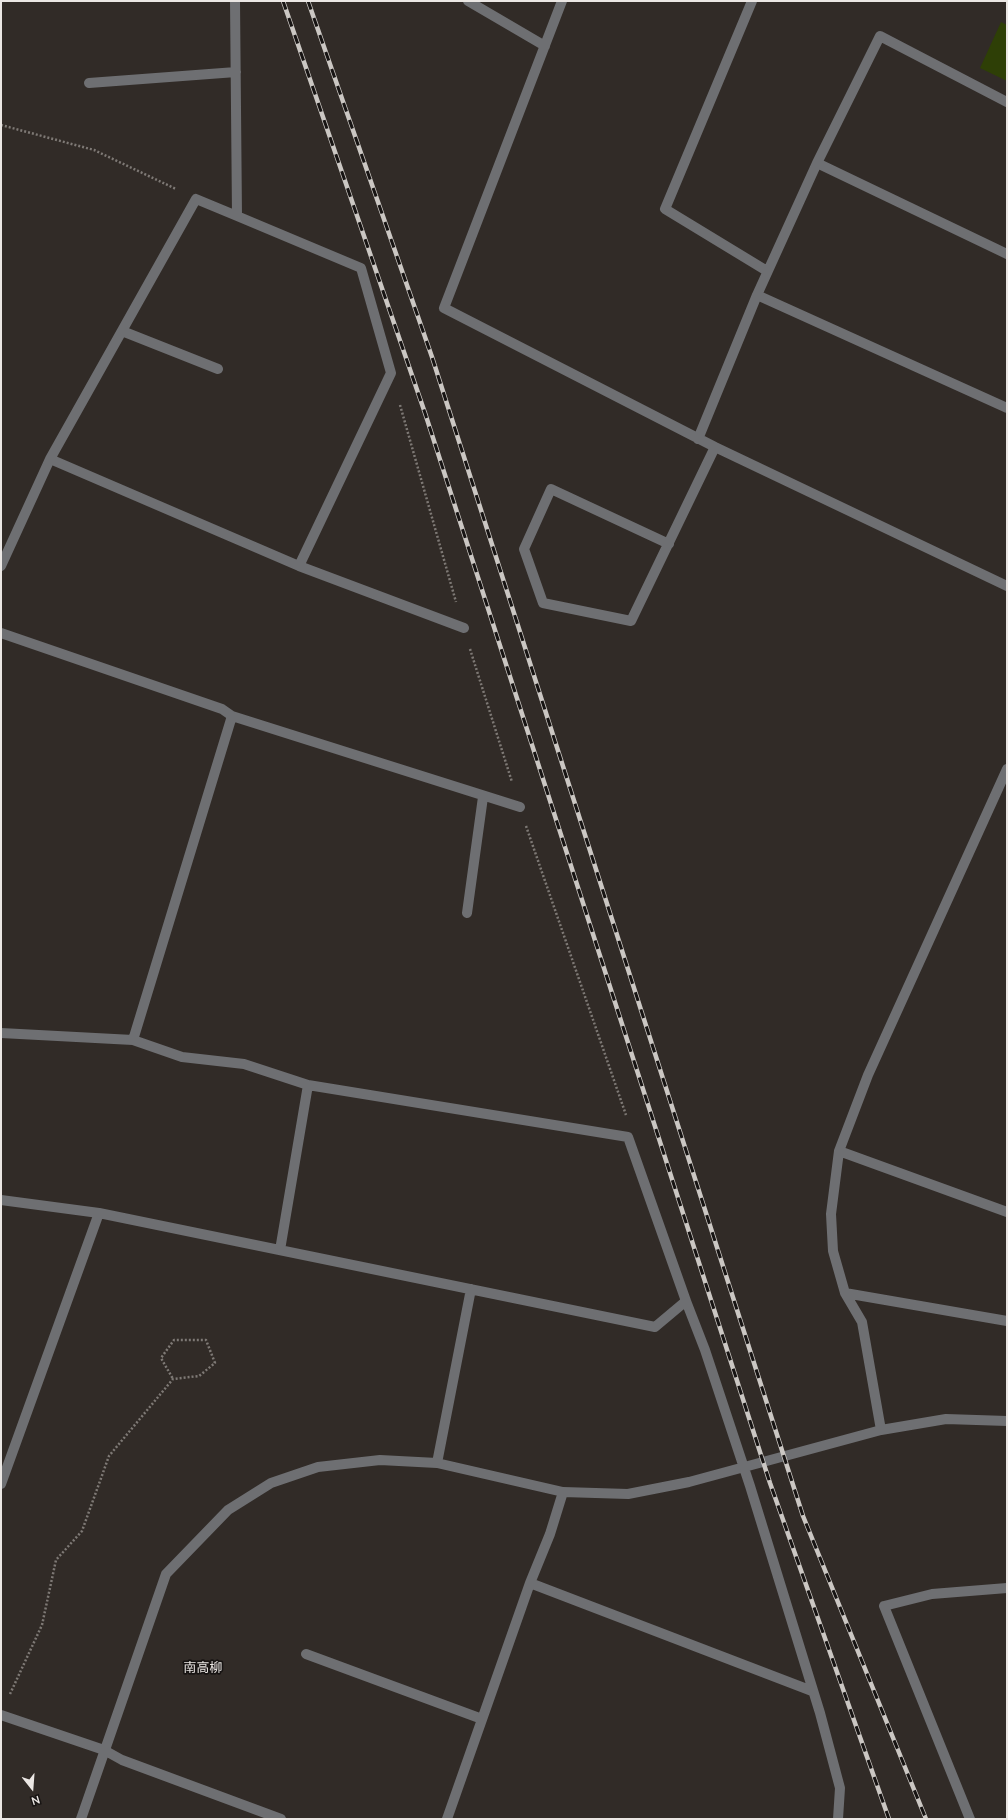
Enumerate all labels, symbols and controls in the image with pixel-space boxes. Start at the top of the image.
district label: 南高柳 [184,1661,222,1677]
north arrow [12,1768,52,1808]
text: N [30,1792,42,1808]

